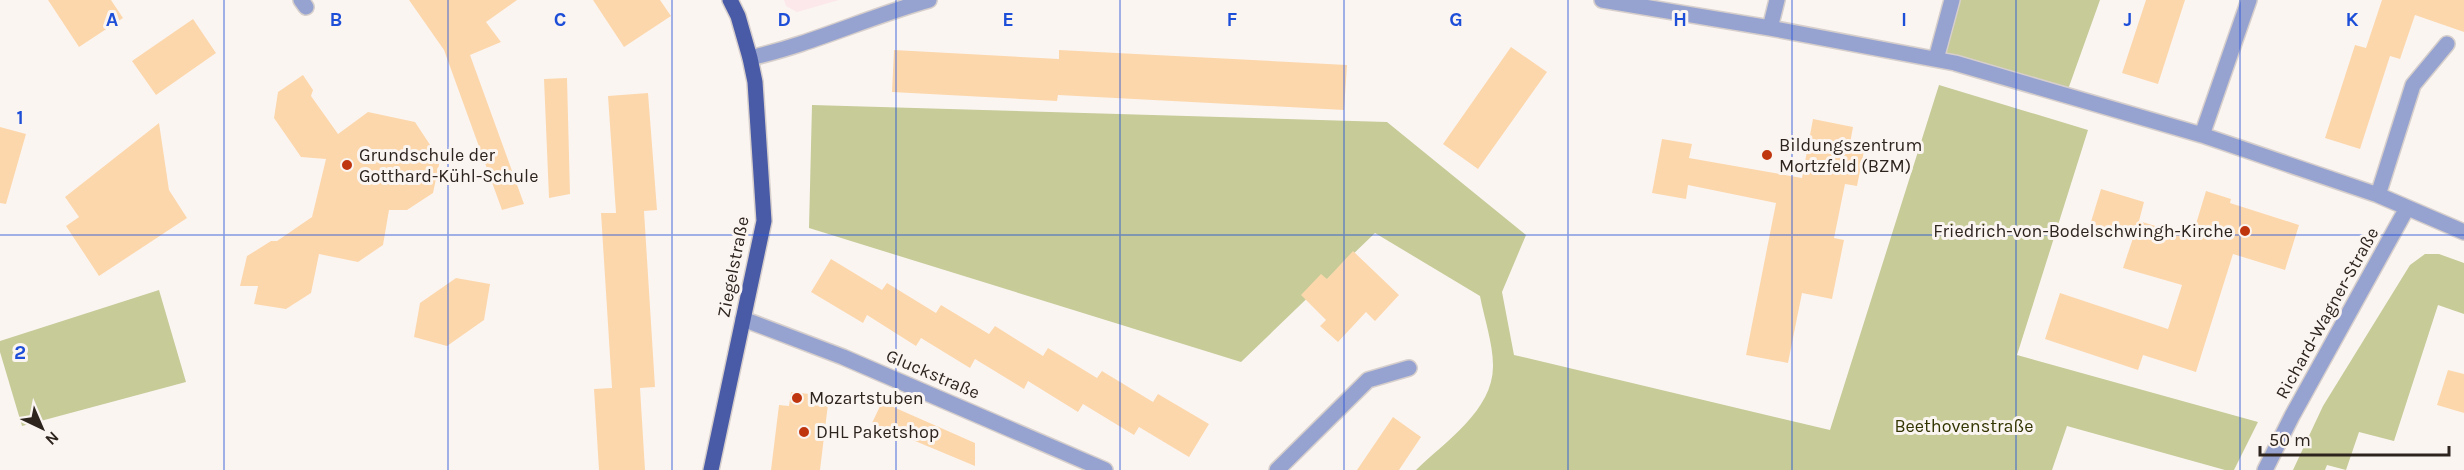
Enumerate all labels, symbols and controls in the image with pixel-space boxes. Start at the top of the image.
text: A [106,8,119,31]
text: B [330,8,342,31]
text: C [554,8,566,31]
text: D [777,8,791,31]
text: E [1002,8,1014,31]
text: F [1227,8,1238,31]
text: G [1449,8,1463,31]
text: H [1673,8,1687,31]
text: I [1901,8,1907,31]
text: J [2124,8,2132,31]
text: K [2345,8,2359,31]
text: 1 [16,106,24,129]
place label: Bildungszentrum Mortzfeld (BZM) [1779,134,1922,177]
place label: Grundschule der Gotthard-Kühl-Schule [359,144,538,187]
marker: Bildungszentrum Mortzfeld (BZM) [1760,148,1774,162]
marker: Grundschule der Gotthard-Kühl-Schule [340,158,354,172]
street label: Ziegelstraße [712,215,754,319]
place label: Friedrich-von-Bodelschwingh-Kirche [1933,220,2233,242]
street label: Richard-Wagner-Straße [2271,223,2383,403]
marker: Friedrich-von-Bodelschwingh-Kirche [2238,224,2252,238]
text: 2 [14,341,26,364]
street label: Gluckstraße [883,344,983,404]
place label: Mozartstuben [809,387,924,409]
marker: Mozartstuben [790,391,804,405]
north arrow [12,398,72,458]
park label: Beethovenstraße [1894,415,2034,437]
scale bar [2260,419,2449,457]
place label: DHL Paketshop [816,421,939,443]
marker: DHL Paketshop [797,425,811,439]
text: N [41,428,63,449]
text: 50 m [2269,429,2311,451]

